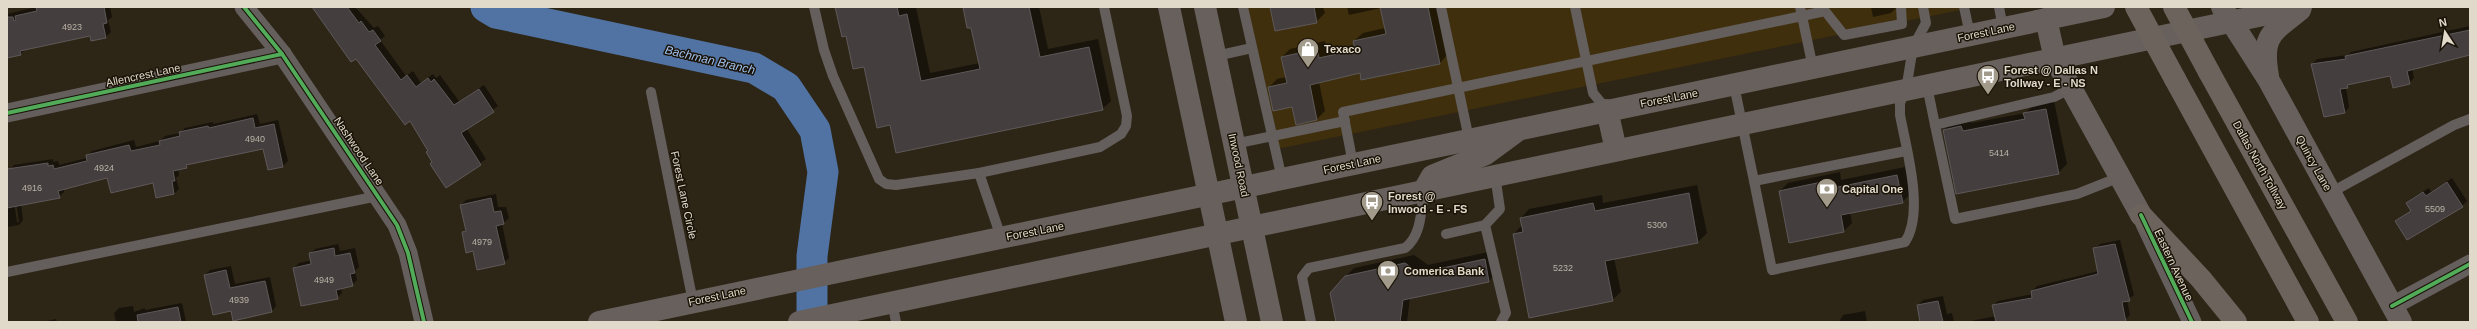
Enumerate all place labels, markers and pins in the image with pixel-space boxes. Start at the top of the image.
shop icon: Texaco [1295,36,1321,69]
place label: Texaco [1324,43,1361,55]
bus stop icon: Forest @ Dallas N Tollway - E - NS [1975,63,2001,96]
place label: Forest @ Dallas N Tollway - E - NS [2004,64,2098,89]
bank icon: Capital One [1814,176,1840,209]
place label: Capital One [1842,183,1903,195]
bus stop icon: Forest @ Inwood - E - FS [1359,189,1385,222]
place label: Forest @ Inwood - E - FS [1388,190,1467,215]
bank icon: Comerica Bank [1375,258,1401,291]
place label: Comerica Bank [1404,265,1485,277]

